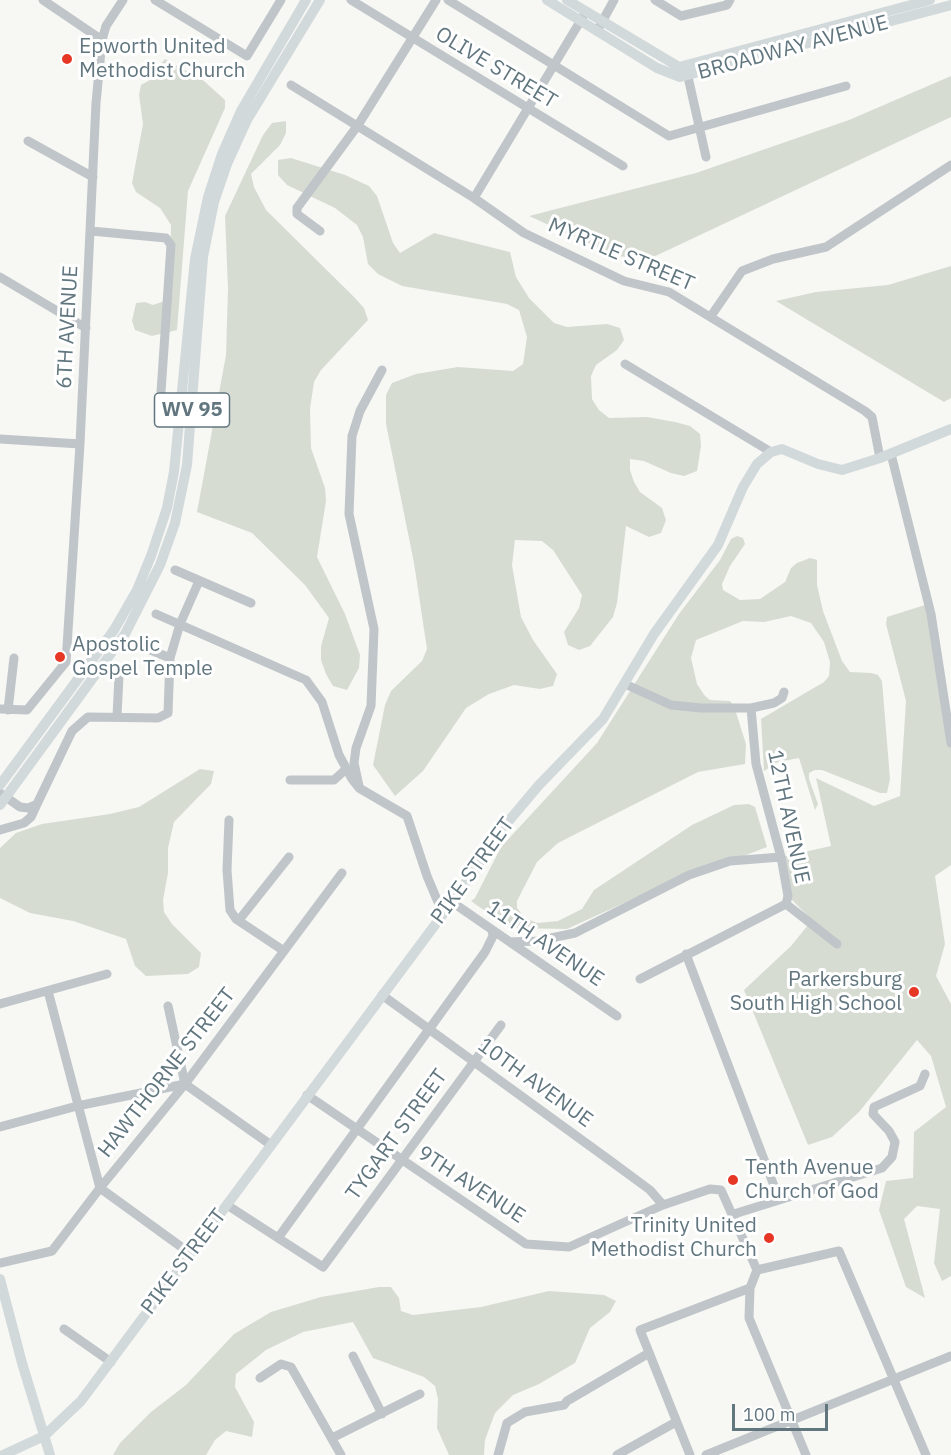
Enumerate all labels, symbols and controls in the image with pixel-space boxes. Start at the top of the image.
street label: BROADWAY AVENUE [695,10,891,86]
street label: OLIVE STREET [431,22,561,114]
place label: Epworth United Methodist Church [79,34,245,84]
marker: Epworth United Methodist Church [60,52,74,66]
street label: MYRTLE STREET [544,213,698,297]
street label: 6TH AVENUE [52,265,84,389]
road number: WV 95 [154,393,230,427]
place label: Apostolic Gospel Temple [72,632,213,682]
marker: Apostolic Gospel Temple [53,650,67,664]
street label: 12TH AVENUE [762,748,814,886]
street label: PIKE STREET [426,813,520,929]
street label: 11TH AVENUE [482,896,608,992]
place label: Parkersburg South High School [730,967,902,1017]
street label: HAWTHORNE STREET [93,983,241,1163]
marker: Parkersburg South High School [907,985,921,999]
street label: 10TH AVENUE [473,1033,597,1133]
street label: TYGART STREET [341,1065,453,1205]
street label: 9TH AVENUE [412,1141,530,1229]
place label: Tenth Avenue Church of God [745,1155,879,1205]
marker: Tenth Avenue Church of God [726,1173,740,1187]
street label: PIKE STREET [136,1204,232,1320]
place label: Trinity United Methodist Church [591,1213,757,1263]
marker: Trinity United Methodist Church [762,1231,776,1245]
scale bar [735,1392,831,1430]
text: 100 m [743,1403,795,1426]

